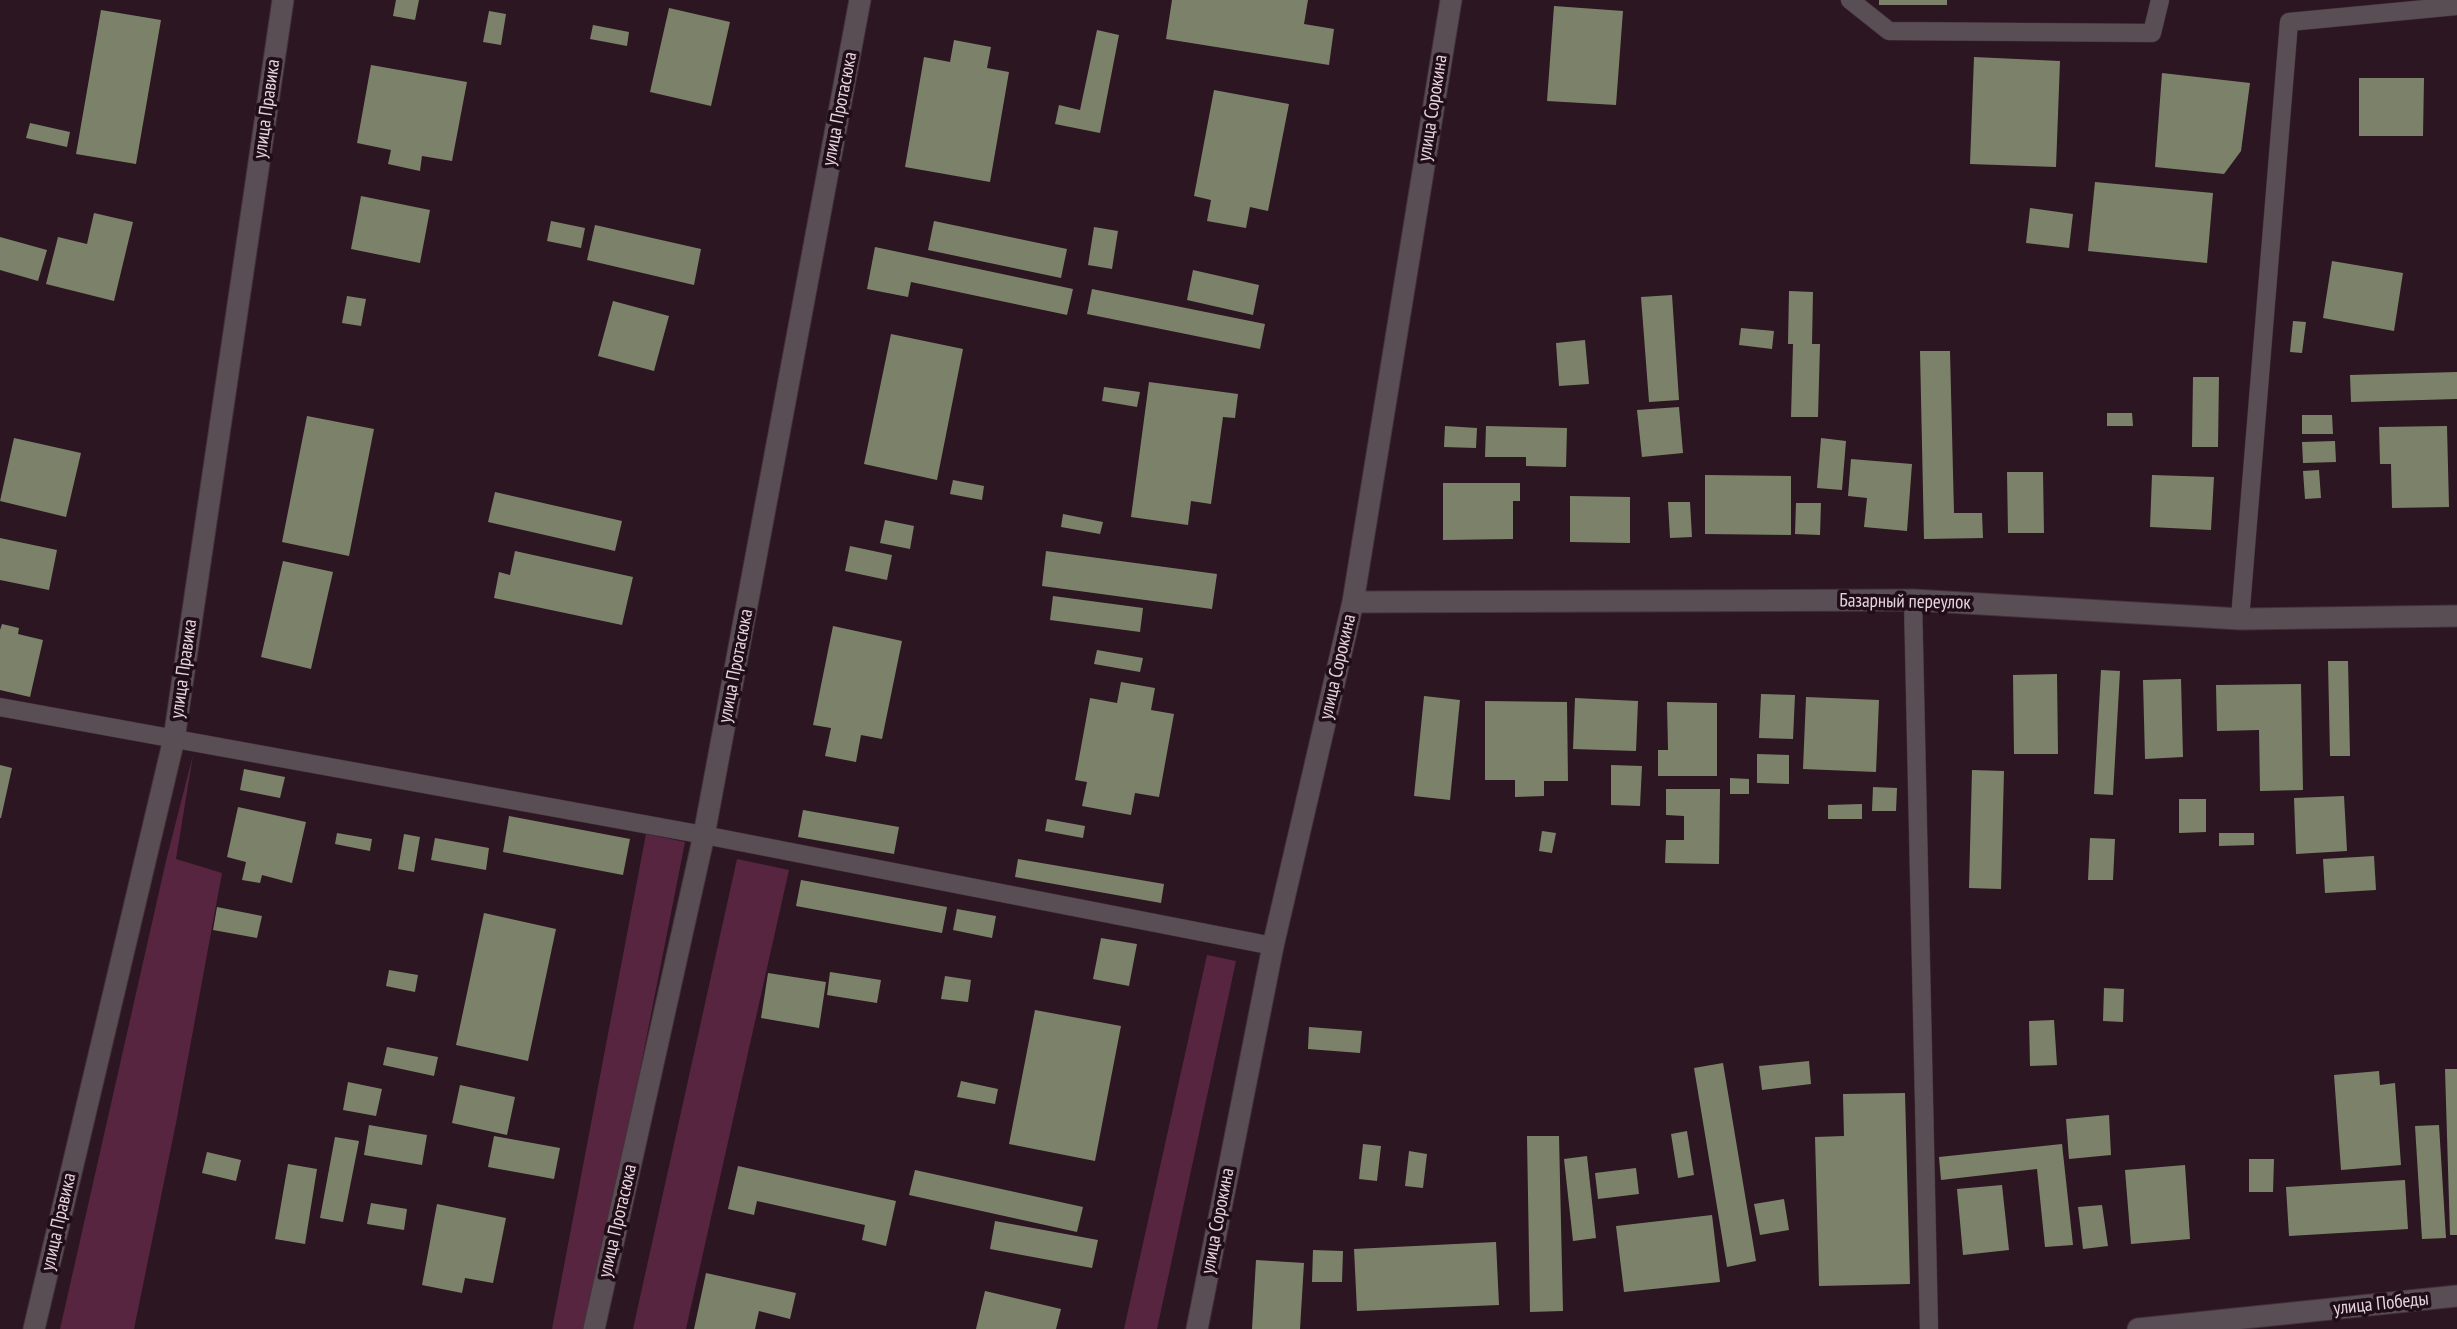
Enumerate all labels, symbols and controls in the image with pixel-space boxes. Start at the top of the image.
street label: улица Протасюка [818,50,862,168]
street label: улица Сорокина [1413,53,1453,163]
street label: улица Правика [249,58,285,160]
street label: Базарный переулок [1839,589,1971,615]
street label: улица Протасюка [714,607,758,725]
street label: улица Сорокина [1315,612,1361,722]
street label: улица Правика [166,618,202,720]
street label: улица Протасюка [594,1162,642,1280]
street label: улица Сорокина [1197,1166,1239,1276]
street label: улица Правика [37,1171,81,1273]
street label: улица Победы [2332,1288,2430,1320]

